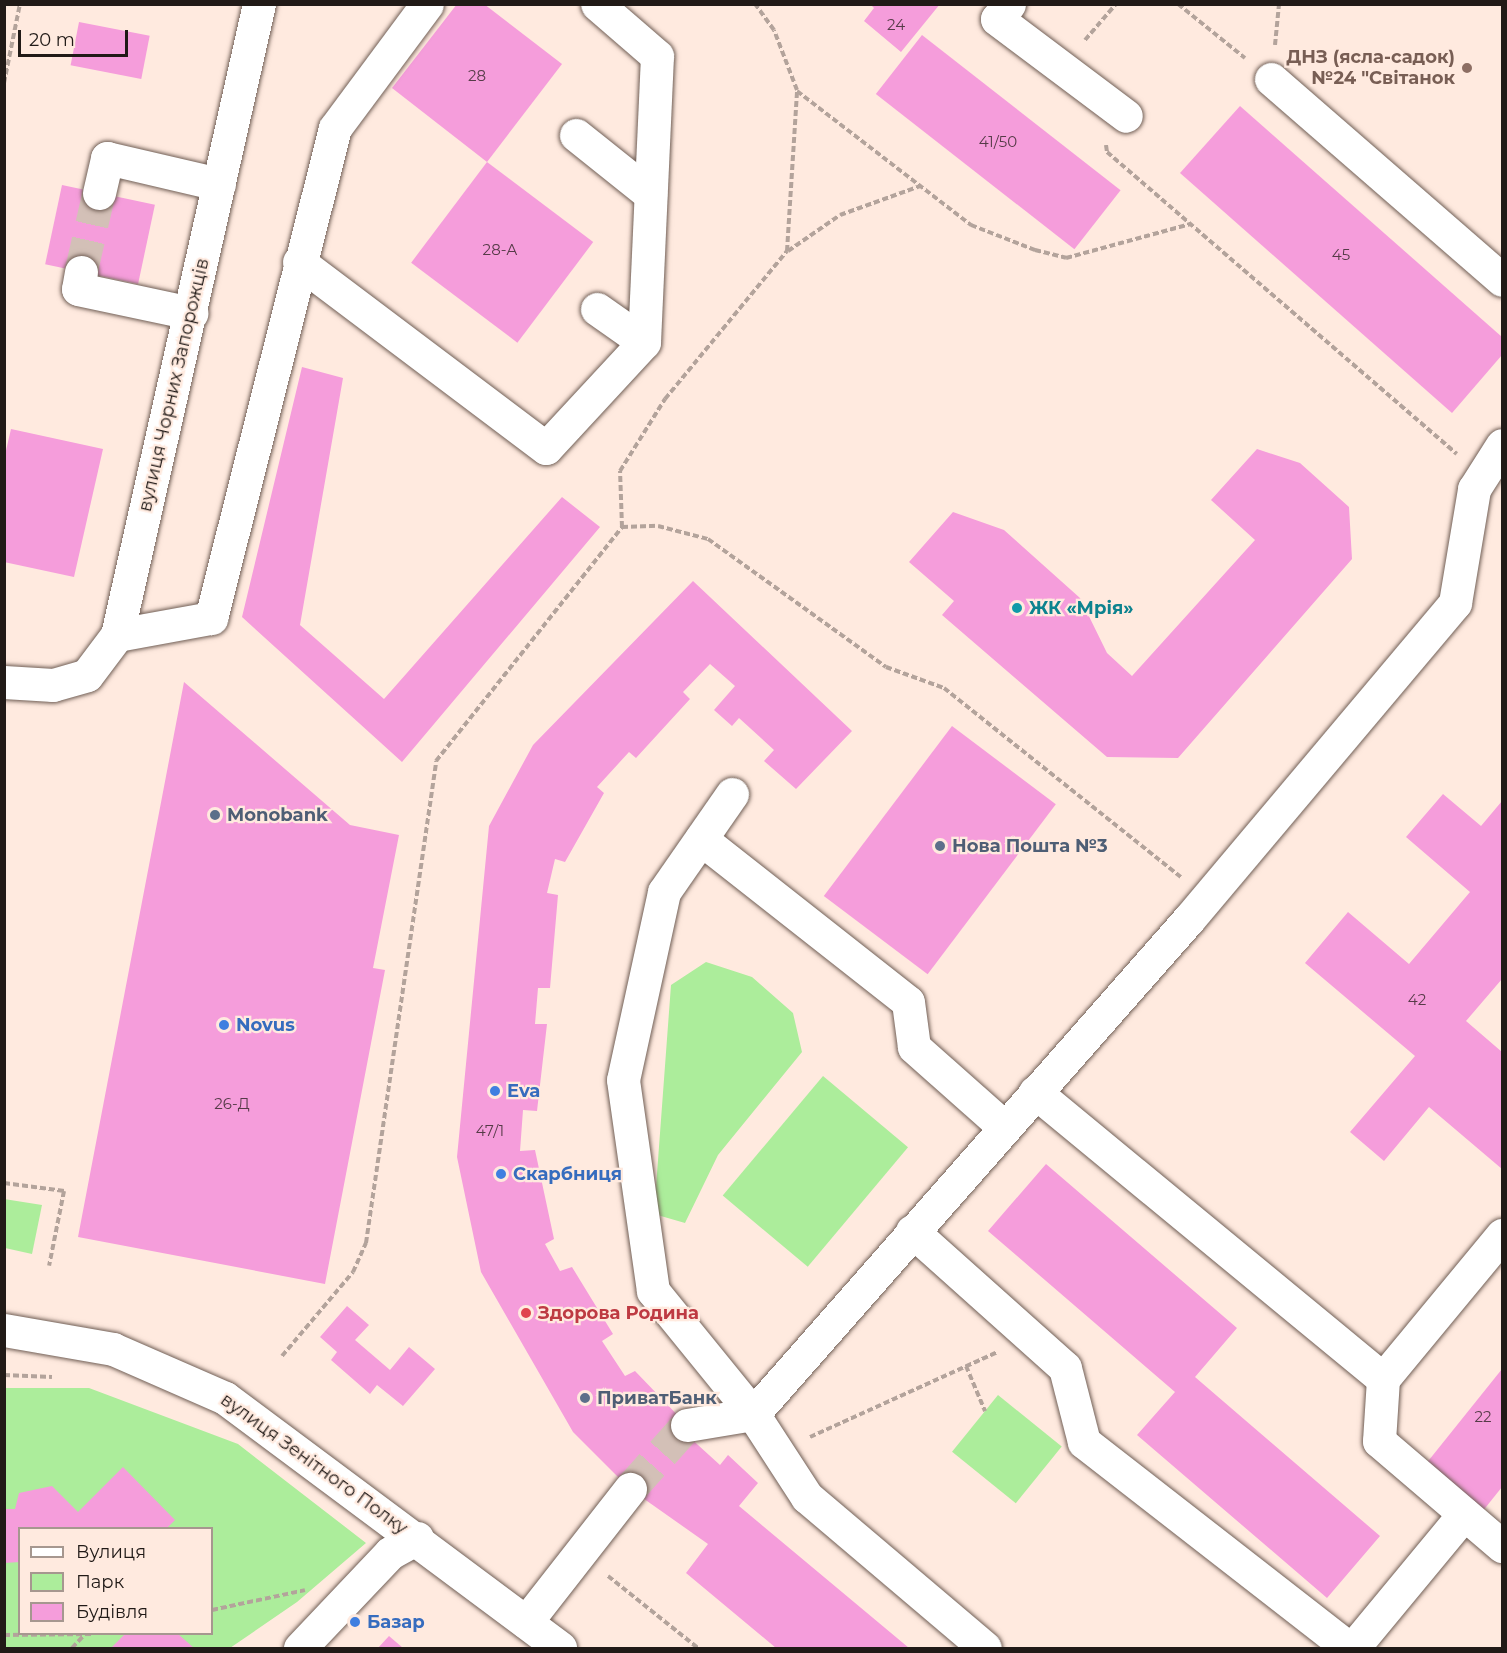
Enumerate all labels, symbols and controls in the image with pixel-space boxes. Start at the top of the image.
house number: 24 [887,16,905,34]
scale bar [21,18,130,56]
text: 20 m [29,29,75,51]
place label: ДНЗ (ясла-садок) №24 "Світанок [1286,47,1455,90]
marker: ДНЗ (ясла-садок) №24 "Світанок [1460,61,1474,75]
house number: 28 [468,67,486,85]
house number: 41/50 [979,133,1017,151]
house number: 28-А [483,241,517,259]
house number: 45 [1332,246,1350,264]
street label: вулиця Чорних Запорожців [134,256,214,514]
place label: ЖК «Мрія» [1029,597,1133,619]
marker: ЖК «Мрія» [1010,601,1024,615]
place label: Monobank [227,804,328,826]
marker: Monobank [208,808,222,822]
place label: Нова Пошта №3 [952,835,1108,857]
marker: Нова Пошта №3 [933,839,947,853]
house number: 42 [1408,991,1426,1009]
place label: Novus [236,1014,295,1036]
marker: Novus [217,1018,231,1032]
place label: Eva [507,1080,540,1102]
marker: Eva [488,1084,502,1098]
house number: 26-Д [214,1095,250,1113]
house number: 47/1 [476,1122,504,1140]
place label: Скарбниця [513,1163,622,1185]
marker: Скарбниця [494,1167,508,1181]
place label: Здорова Родина [538,1302,699,1324]
marker: Здорова Родина [519,1306,533,1320]
place label: ПриватБанк [597,1387,717,1409]
street label: вулиця Зенітного Полку [216,1389,412,1539]
marker: ПриватБанк [578,1391,592,1405]
house number: 22 [1474,1408,1492,1426]
legend [18,1527,213,1635]
text: Вулиця [76,1541,146,1563]
text: Парк [76,1571,124,1593]
text: Будівля [76,1601,148,1623]
place label: Базар [367,1611,425,1633]
marker: Базар [348,1615,362,1629]

